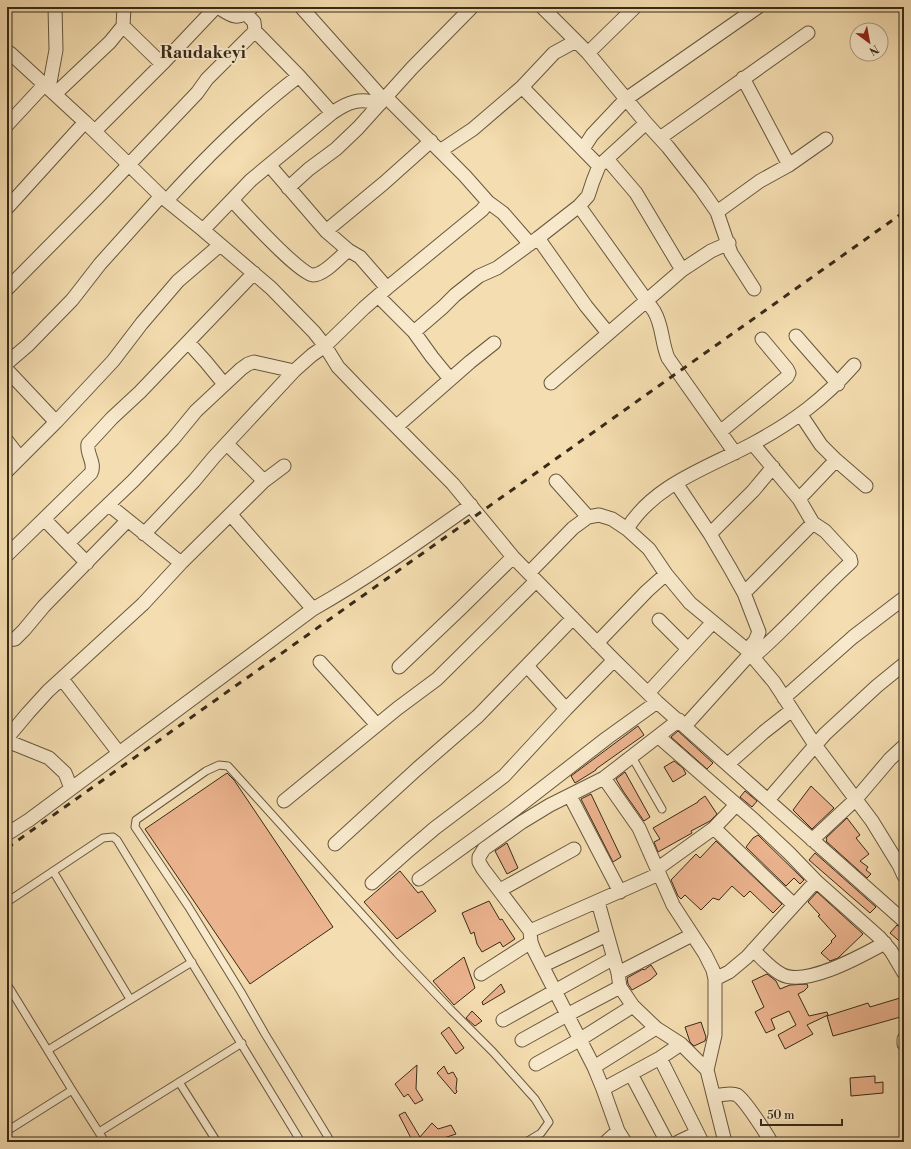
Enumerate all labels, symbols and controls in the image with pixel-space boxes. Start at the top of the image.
north arrow [849,22,889,62]
text: N [866,41,881,58]
district label: Raudakeyi [160,42,246,64]
scale bar [761,1101,842,1127]
text: 50 m [767,1108,795,1123]

